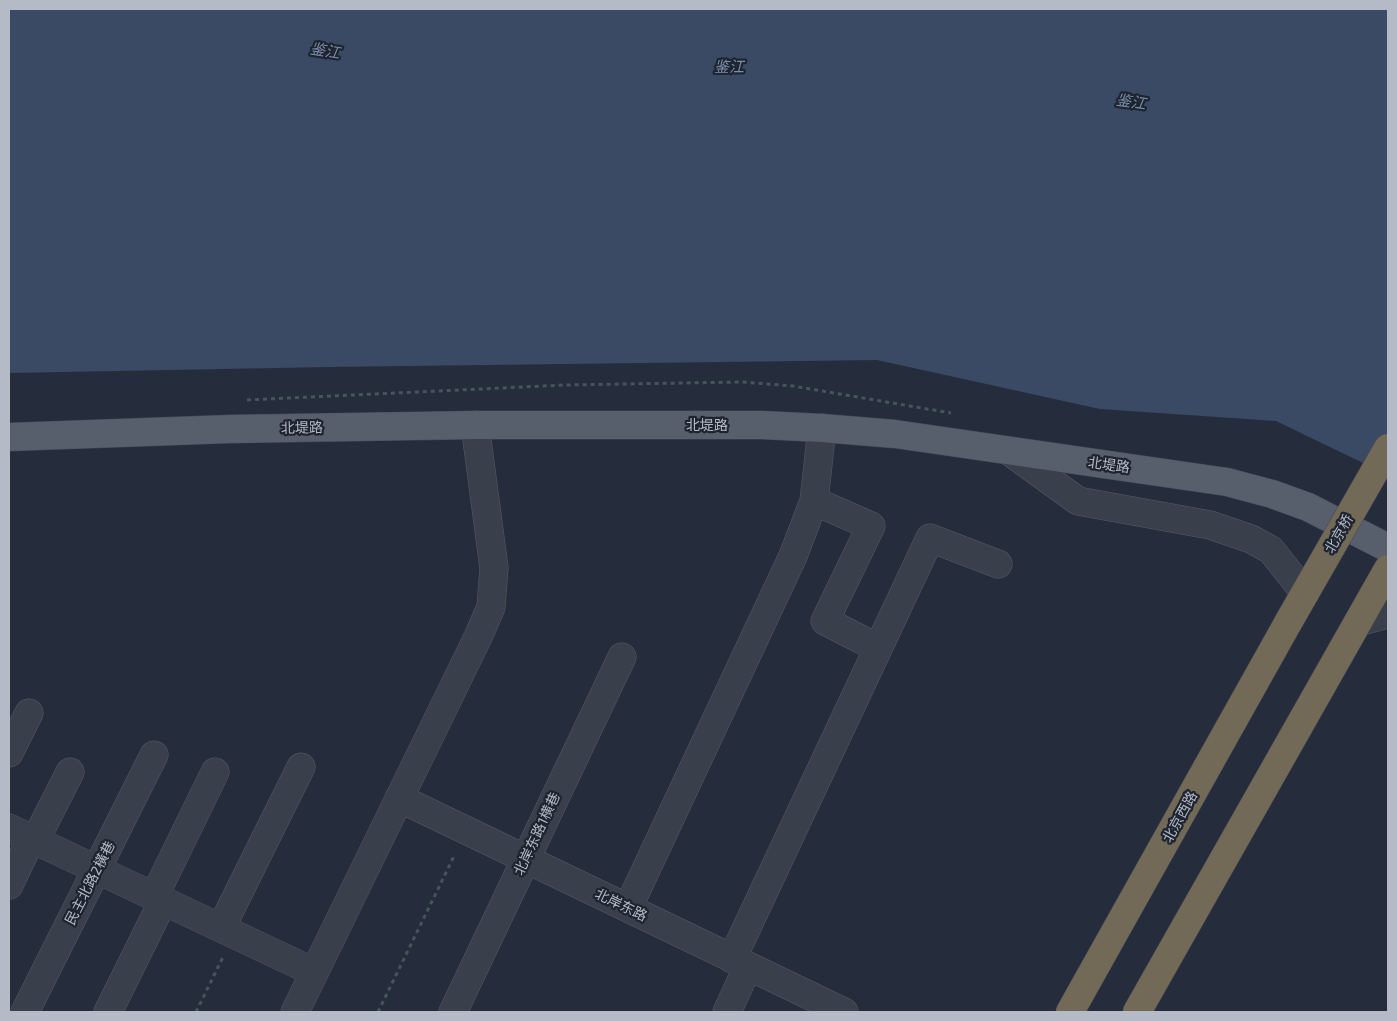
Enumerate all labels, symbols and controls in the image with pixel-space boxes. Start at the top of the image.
water label: 鉴江 [309,40,341,62]
water label: 鉴江 [714,58,744,76]
water label: 鉴江 [1115,91,1147,113]
street label: 北堤路 [686,417,728,433]
street label: 北堤路 [281,419,323,437]
street label: 北堤路 [1087,454,1131,476]
street label: 北京桥 [1321,512,1357,556]
street label: 北京西路 [1159,788,1201,846]
street label: 北岸东路1横巷 [510,790,564,878]
street label: 民主北路2橫巷 [62,838,118,928]
street label: 北岸东路 [592,885,650,925]

